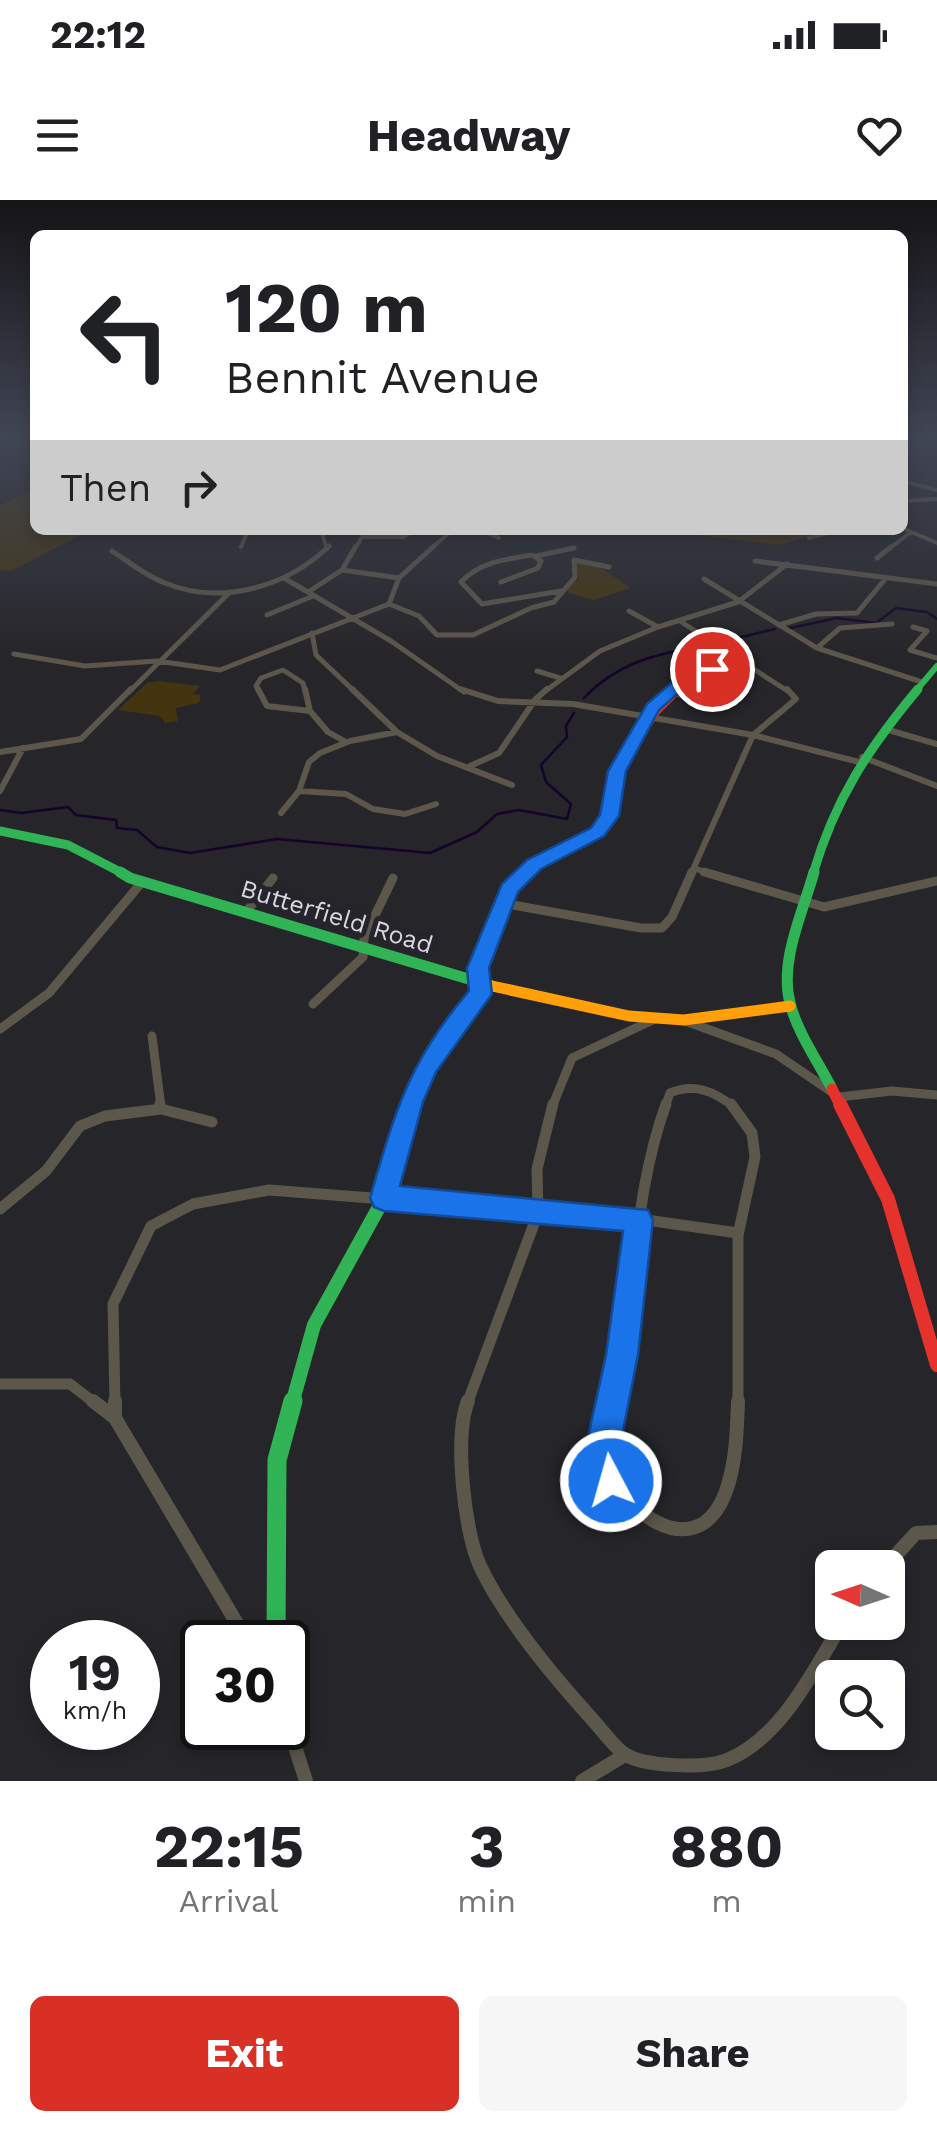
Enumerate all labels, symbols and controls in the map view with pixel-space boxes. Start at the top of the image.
text: 22:12 [50,13,146,57]
icon: menu [30,108,85,163]
icon: heart [852,108,907,163]
text: Headway [367,109,570,162]
text: 120 m [225,267,428,349]
icon: left [60,270,190,400]
text: Bennit Avenue [225,351,540,404]
icon: right [171,460,226,515]
text: Then [60,466,151,510]
pin [670,627,755,712]
icon: arrive [685,642,740,697]
street label: Butterfield Road [237,873,436,960]
position arrow [559,1429,663,1533]
north arrow [815,1550,905,1640]
map controls [815,1550,905,1750]
speed limit sign: 30 [180,1620,310,1750]
text: 19 [69,1643,121,1702]
button: search [815,1660,905,1750]
text: km/h [63,1696,127,1725]
text: 22:15 [153,1811,304,1882]
text: 3 [469,1811,505,1882]
text: 880 [670,1811,784,1882]
text: Arrival [179,1882,279,1920]
text: min [457,1882,516,1920]
text: m [711,1882,742,1920]
button: Exit [30,1996,459,2111]
button: Share [479,1996,907,2111]

